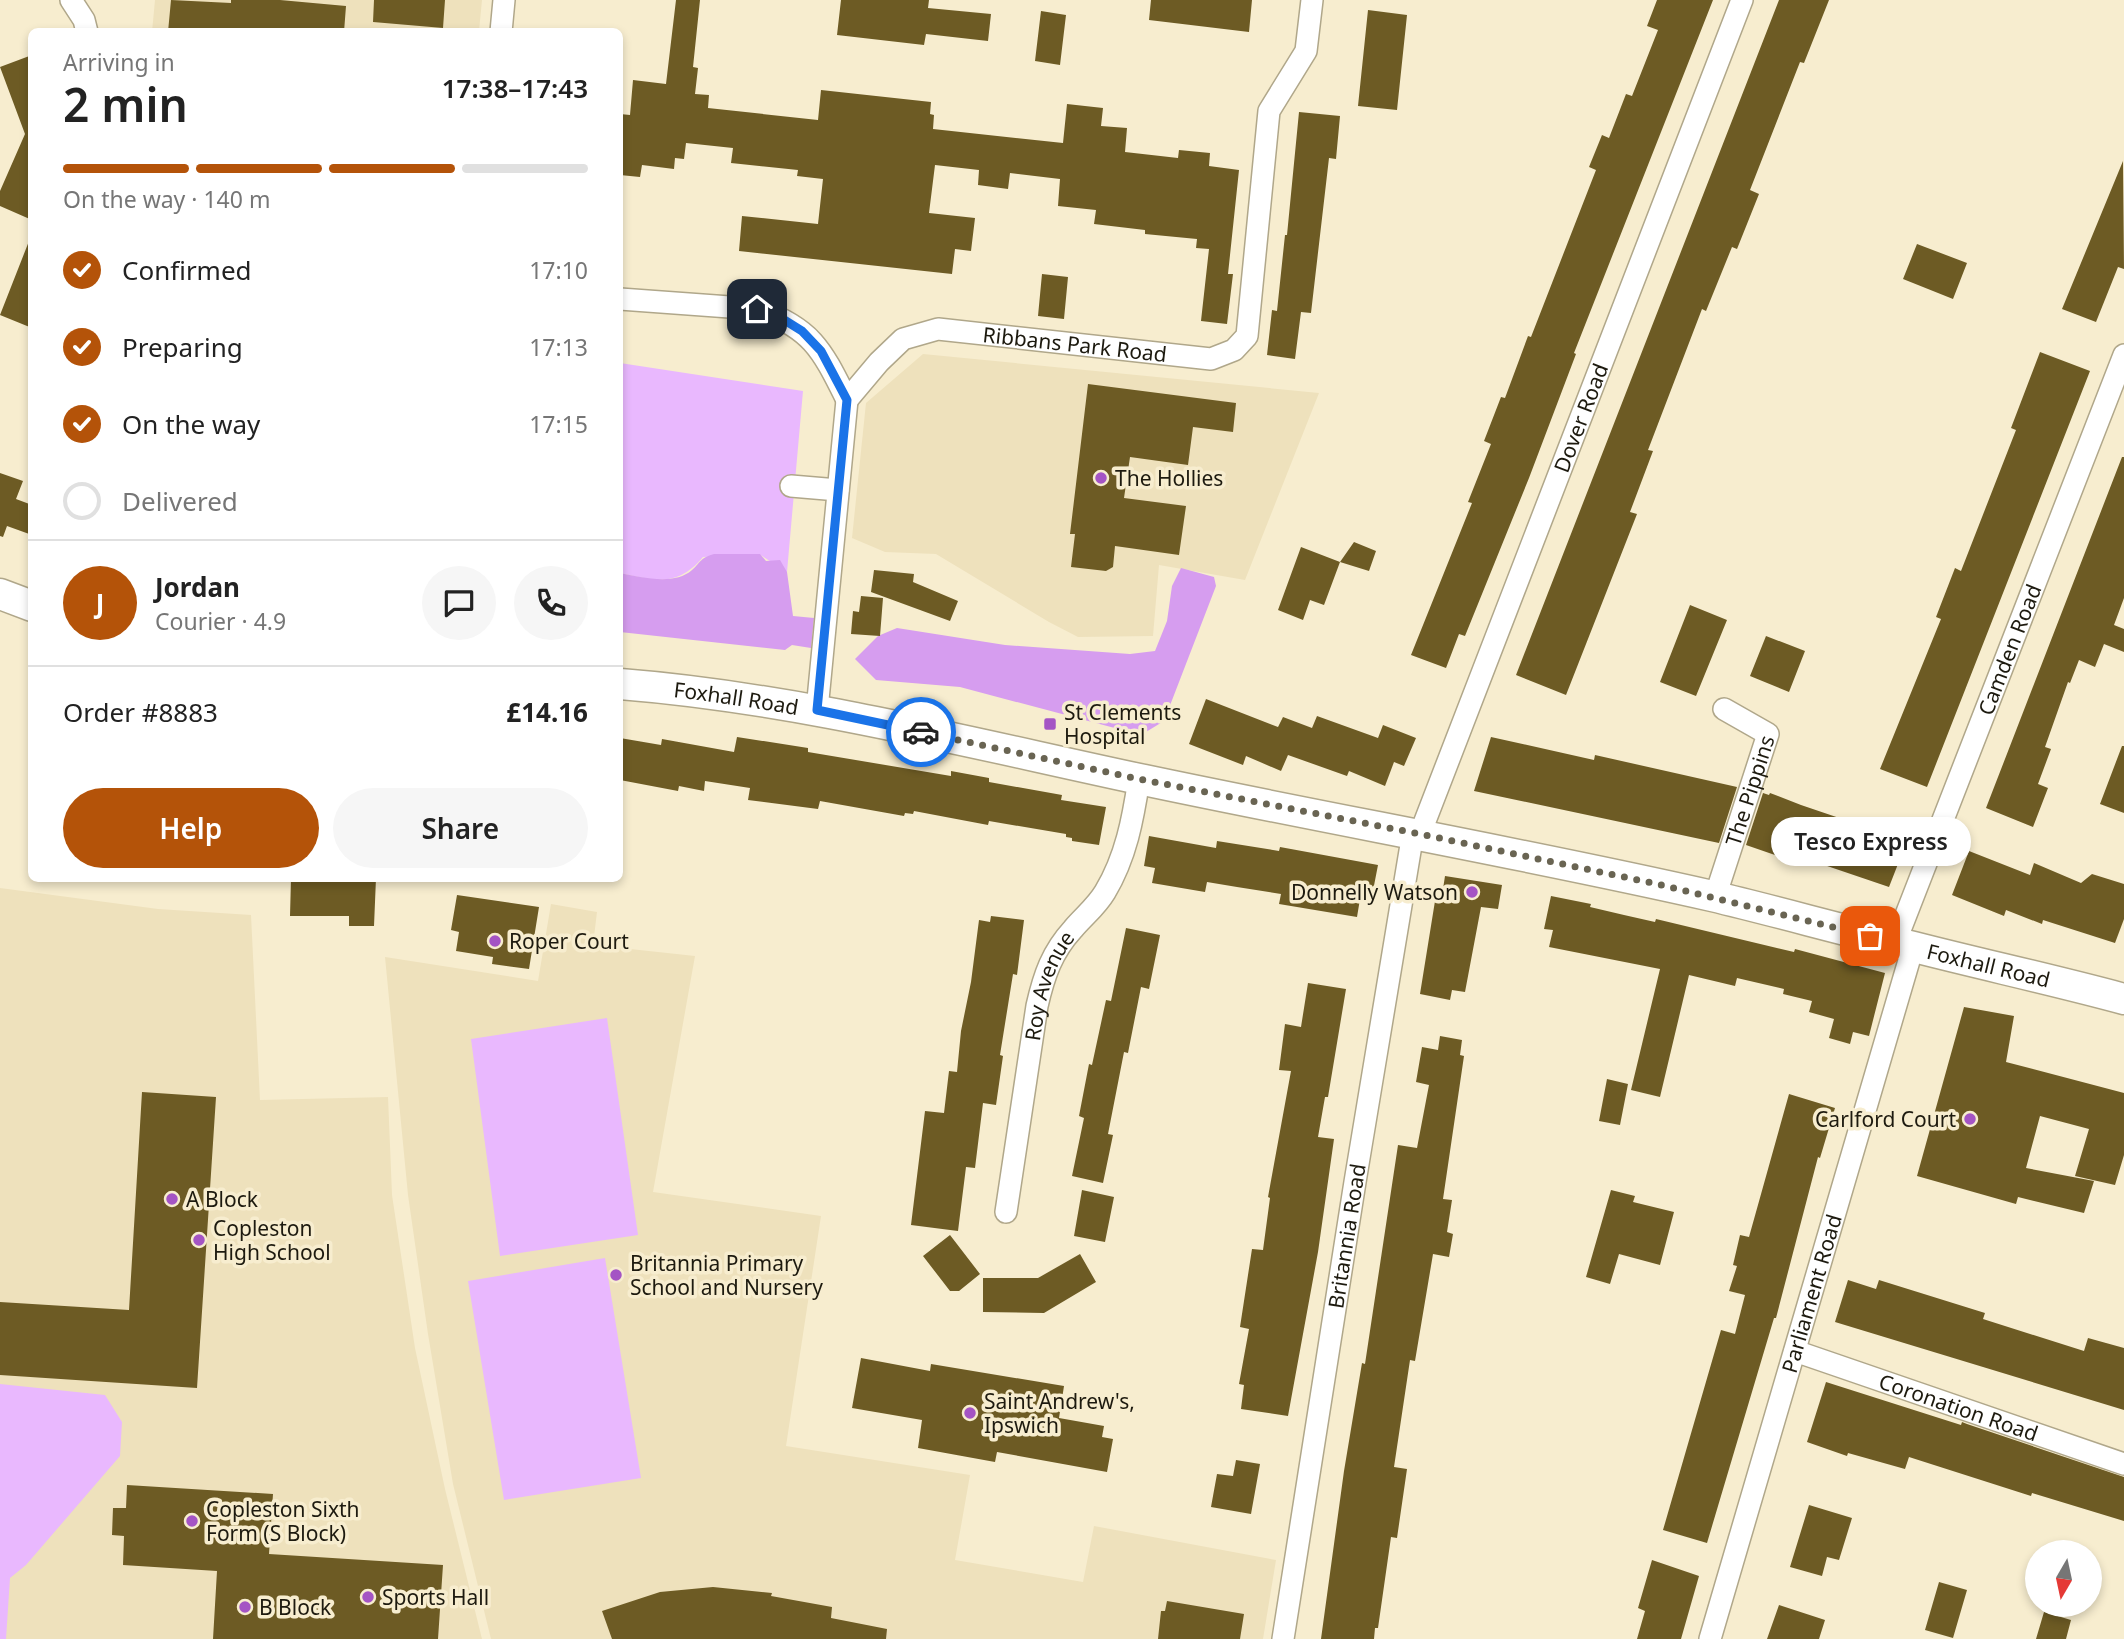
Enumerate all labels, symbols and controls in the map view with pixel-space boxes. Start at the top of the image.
text: Arriving in [63,46,175,78]
text: 17:38–17:43 [442,70,588,106]
text: 2 min [63,73,188,135]
text: On the way · 140 m [63,183,270,215]
icon: check [63,251,101,289]
text: Confirmed [122,252,252,288]
text: 17:10 [529,254,588,286]
pin [727,279,787,339]
icon: home [738,290,776,328]
street label: Ribbans Park Road [981,320,1168,368]
icon: check [63,328,101,366]
text: Preparing [122,329,243,365]
text: 17:13 [529,331,588,363]
street label: Dover Road [1547,359,1614,477]
icon: check [63,405,101,443]
text: On the way [122,406,260,442]
text: 17:15 [529,408,588,440]
place label: The Hollies [1115,464,1223,492]
marker: The Hollies [1093,470,1109,486]
text: Delivered [122,483,238,519]
button: chat [422,566,496,640]
button: phone [514,566,588,640]
text: Jordan [155,569,240,605]
street label: Camden Road [1971,580,2047,719]
text: J [96,585,104,621]
text: Courier · 4.9 [155,605,286,637]
street label: Foxhall Road [672,675,801,721]
text: Order #8883 [63,694,218,730]
text: £14.16 [506,694,588,730]
courier [886,697,956,767]
place label: St Clements Hospital [1064,698,1181,750]
icon: car [902,713,940,751]
marker: St Clements Hospital [1042,716,1058,732]
street label: The Pippins [1719,732,1781,849]
button: Help [63,788,319,868]
button: Share [333,788,588,868]
callout: Tesco Express [1770,817,1970,866]
text: Tesco Express [1794,825,1948,857]
place label: Donnelly Watson [1291,878,1458,906]
marker: Donnelly Watson [1464,884,1480,900]
pin [1840,906,1900,966]
icon: bag [1851,917,1889,955]
street label: Roy Avenue [1018,925,1080,1043]
place label: Roper Court [509,927,629,955]
marker: Roper Court [487,933,503,949]
street label: Foxhall Road [1924,937,2053,994]
place label: Carlford Court [1815,1105,1956,1133]
marker: Carlford Court [1962,1111,1978,1127]
street label: Britannia Road [1321,1161,1372,1310]
place label: A Block [186,1185,259,1213]
marker: A Block [164,1191,180,1207]
street label: Parliament Road [1775,1211,1848,1376]
place label: Copleston High School [213,1214,331,1266]
marker: Copleston High School [191,1232,207,1248]
place label: Britannia Primary School and Nursery [630,1249,823,1301]
marker: Britannia Primary School and Nursery [608,1267,624,1283]
street label: Coronation Road [1875,1367,2042,1447]
place label: Saint Andrew's, Ipswich [984,1387,1135,1439]
marker: Saint Andrew's, Ipswich [962,1405,978,1421]
place label: Copleston Sixth Form (S Block) [206,1495,360,1547]
marker: Copleston Sixth Form (S Block) [184,1513,200,1529]
north arrow [2025,1540,2102,1617]
map controls [2025,1540,2102,1617]
place label: Sports Hall [382,1583,489,1611]
marker: Sports Hall [360,1589,376,1605]
place label: B Block [259,1593,332,1621]
marker: B Block [237,1599,253,1615]

